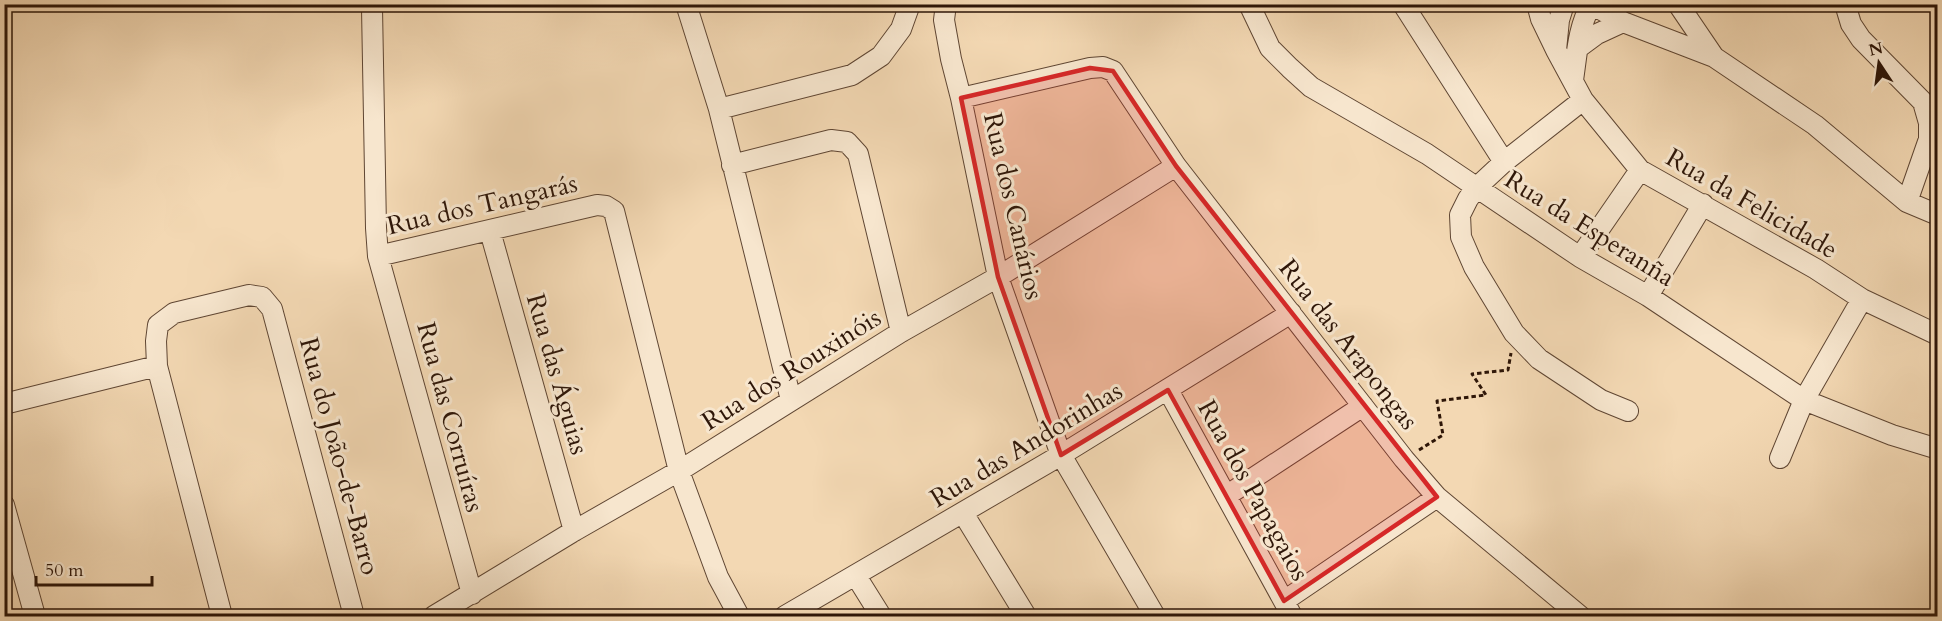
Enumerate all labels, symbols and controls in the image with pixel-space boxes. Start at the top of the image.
north arrow [1849,33,1909,93]
text: N [1867,37,1885,62]
street label: Rua dos Canários [975,109,1052,303]
street label: Rua da Felicidade [1659,140,1844,267]
street label: Rua da Esperanña [1498,162,1681,295]
street label: Rua dos Tangarás [383,166,581,243]
street label: Rua das Arapongas [1271,252,1426,437]
street label: Rua das Águias [518,290,597,459]
street label: Rua dos Rouxinóis [695,300,888,439]
street label: Rua das Corruíras [408,318,493,516]
street label: Rua do João-de-Barro [291,334,388,579]
street label: Rua das Andorinhas [924,373,1129,516]
street label: Rua dos Papagaios [1189,394,1318,587]
scale bar [36,549,152,587]
text: 50 m [45,558,84,583]

